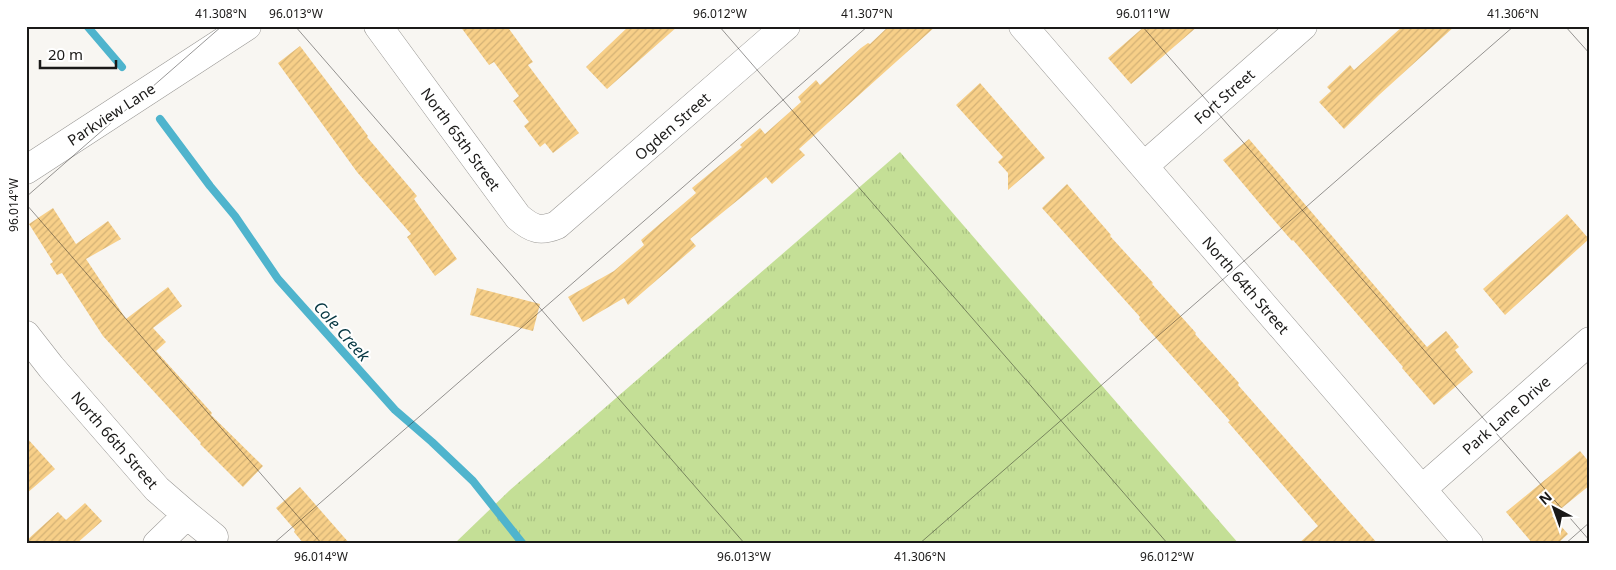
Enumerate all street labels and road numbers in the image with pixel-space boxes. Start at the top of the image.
street label: Fort Street [1189,64,1259,128]
street label: Parkview Lane [63,78,159,150]
street label: North 65th Street [417,83,506,195]
street label: Ogden Street [630,87,714,164]
street label: North 64th Street [1198,232,1294,338]
street label: Park Lane Drive [1458,371,1554,459]
street label: North 66th Street [67,387,163,493]

